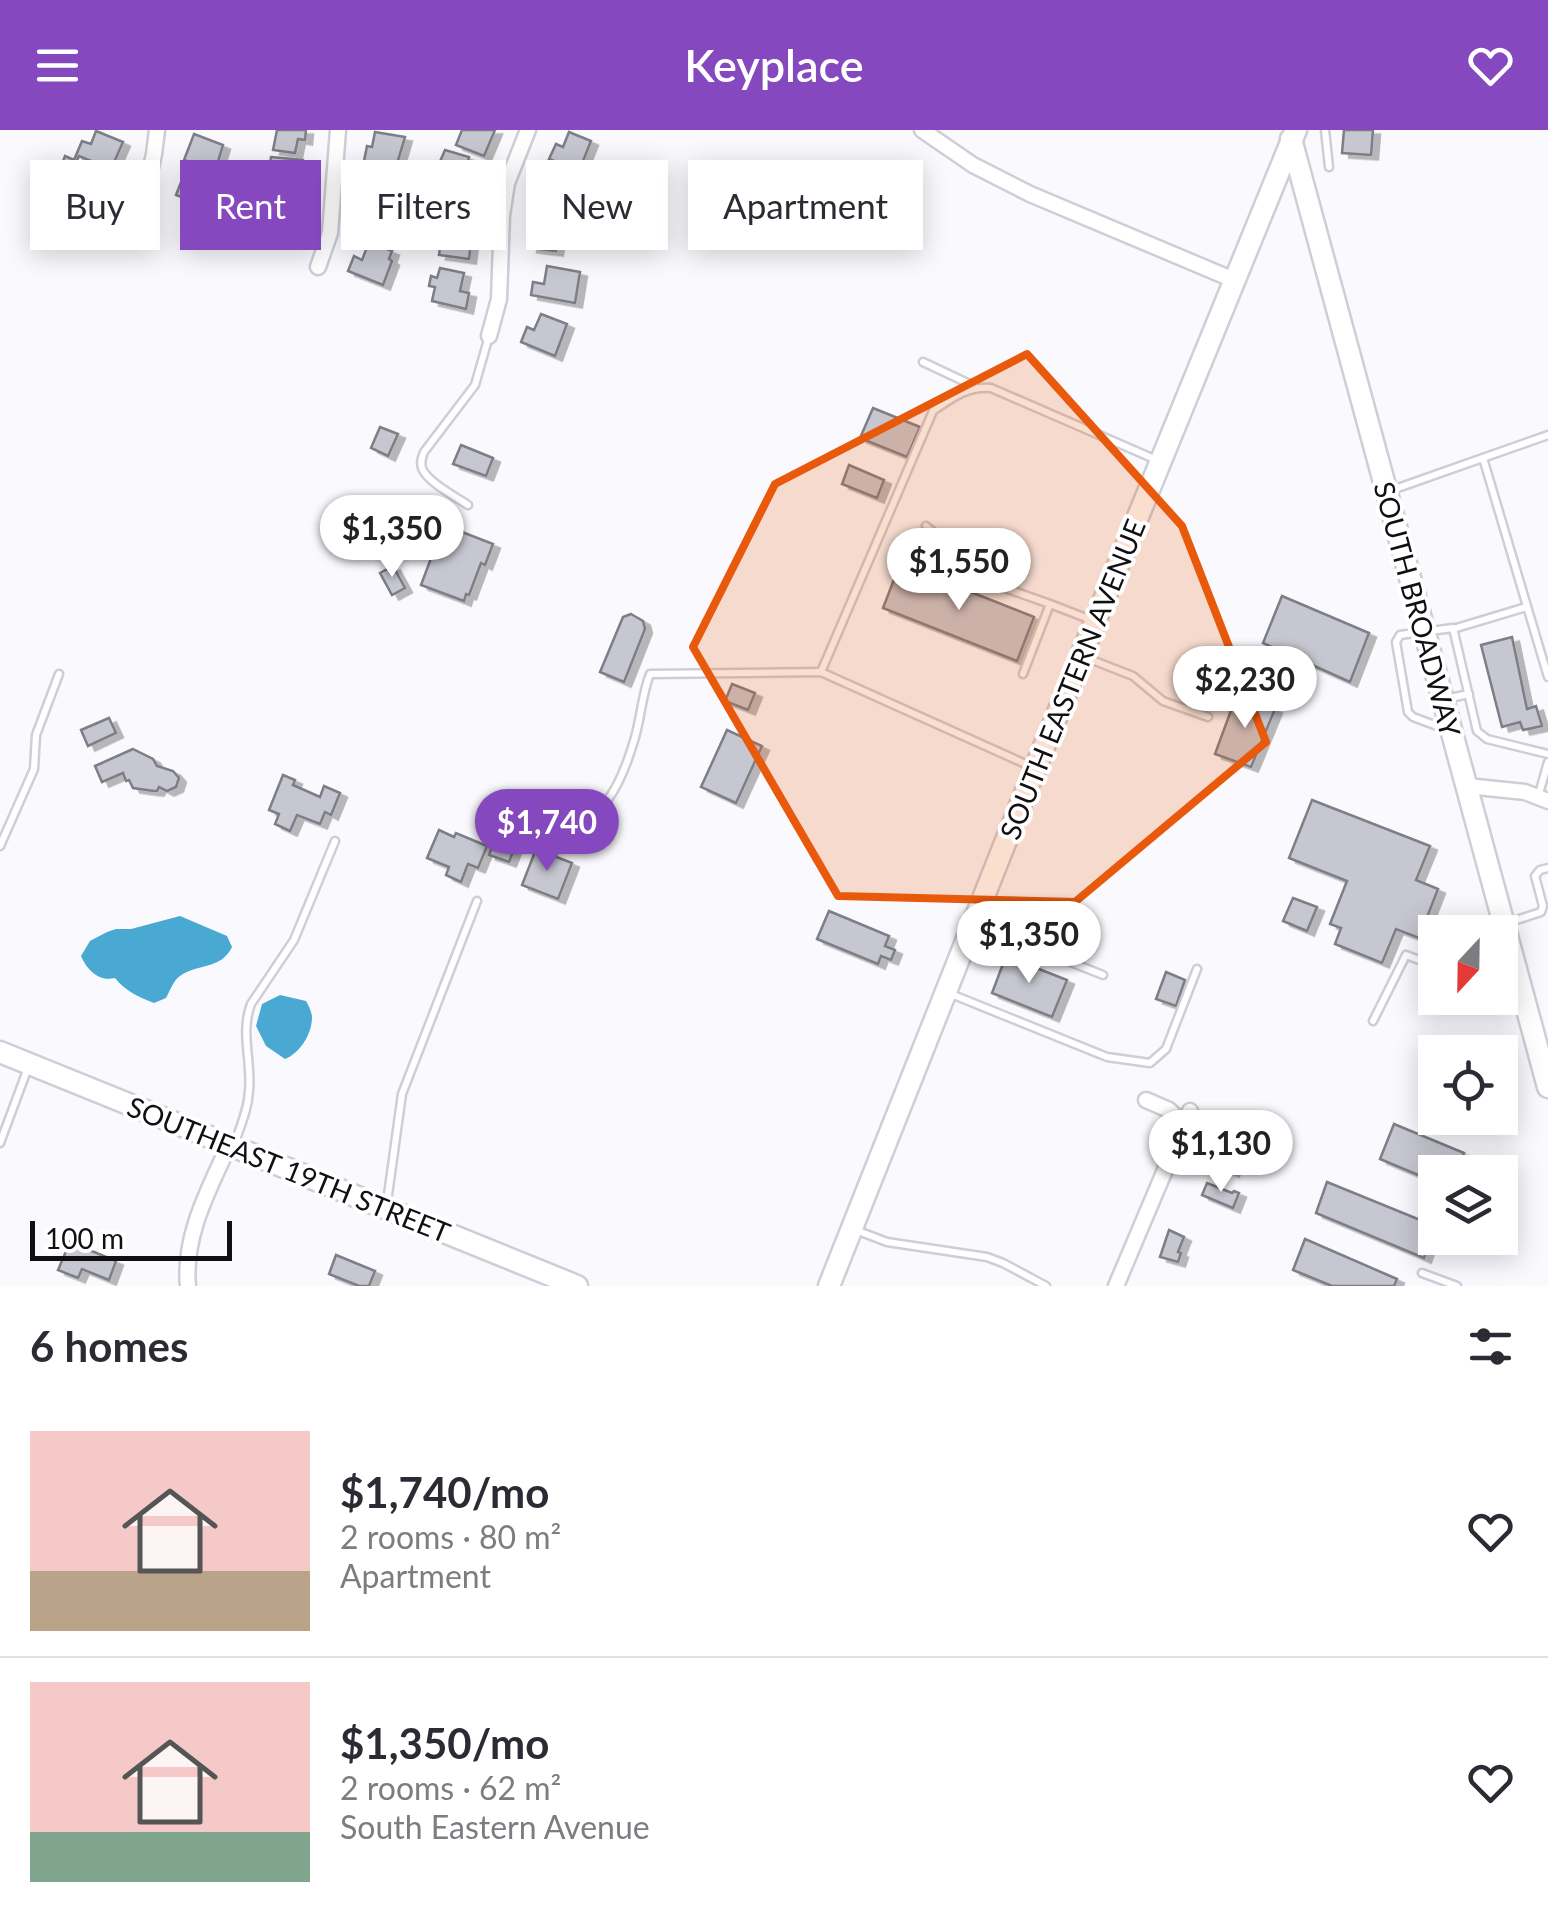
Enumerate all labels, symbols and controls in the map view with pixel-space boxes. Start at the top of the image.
icon: menu [30,38,85,93]
text: Keyplace [684,38,864,92]
icon: heart [1463,38,1518,93]
chip: Buy [30,160,160,250]
chip: Rent [180,160,321,250]
chip: Filters [341,160,506,250]
chip: New [526,160,668,250]
chip: Apartment [688,160,923,250]
street label: SOUTH BROADWAY [1368,478,1469,741]
pin: $1,350 [311,495,473,580]
text: $1,350 [342,508,442,547]
street label: SOUTH EASTERN AVENUE [992,514,1152,844]
pin: $1,550 [878,528,1040,613]
text: $1,550 [909,541,1009,580]
pin: $2,230 [1164,646,1326,731]
text: $2,230 [1195,659,1295,698]
pin: $1,740 [466,789,628,874]
text: $1,740 [497,802,597,841]
pin: $1,350 [948,901,1110,986]
text: $1,350 [979,914,1079,953]
north arrow [1418,915,1518,1015]
map controls [1418,915,1518,1255]
button: locate [1418,1035,1518,1135]
street label: SOUTHEAST 19TH STREET [123,1089,456,1250]
pin: $1,130 [1140,1110,1302,1195]
text: $1,130 [1171,1123,1271,1162]
button: layers [1418,1155,1518,1255]
scale bar [30,1216,232,1260]
text: 100 m [45,1221,124,1255]
icon: filters [1463,1319,1518,1374]
text: 6 homes [30,1321,188,1371]
text: $1,740/mo [340,1467,549,1517]
icon: home [110,1471,230,1591]
icon: heart [1463,1504,1518,1559]
text: 2 rooms · 80 m² [340,1517,561,1556]
text: Apartment [340,1556,491,1595]
text: $1,350/mo [340,1718,549,1768]
icon: home [110,1722,230,1842]
icon: heart [1463,1755,1518,1810]
text: 2 rooms · 62 m² [340,1768,561,1807]
text: South Eastern Avenue [340,1807,650,1846]

